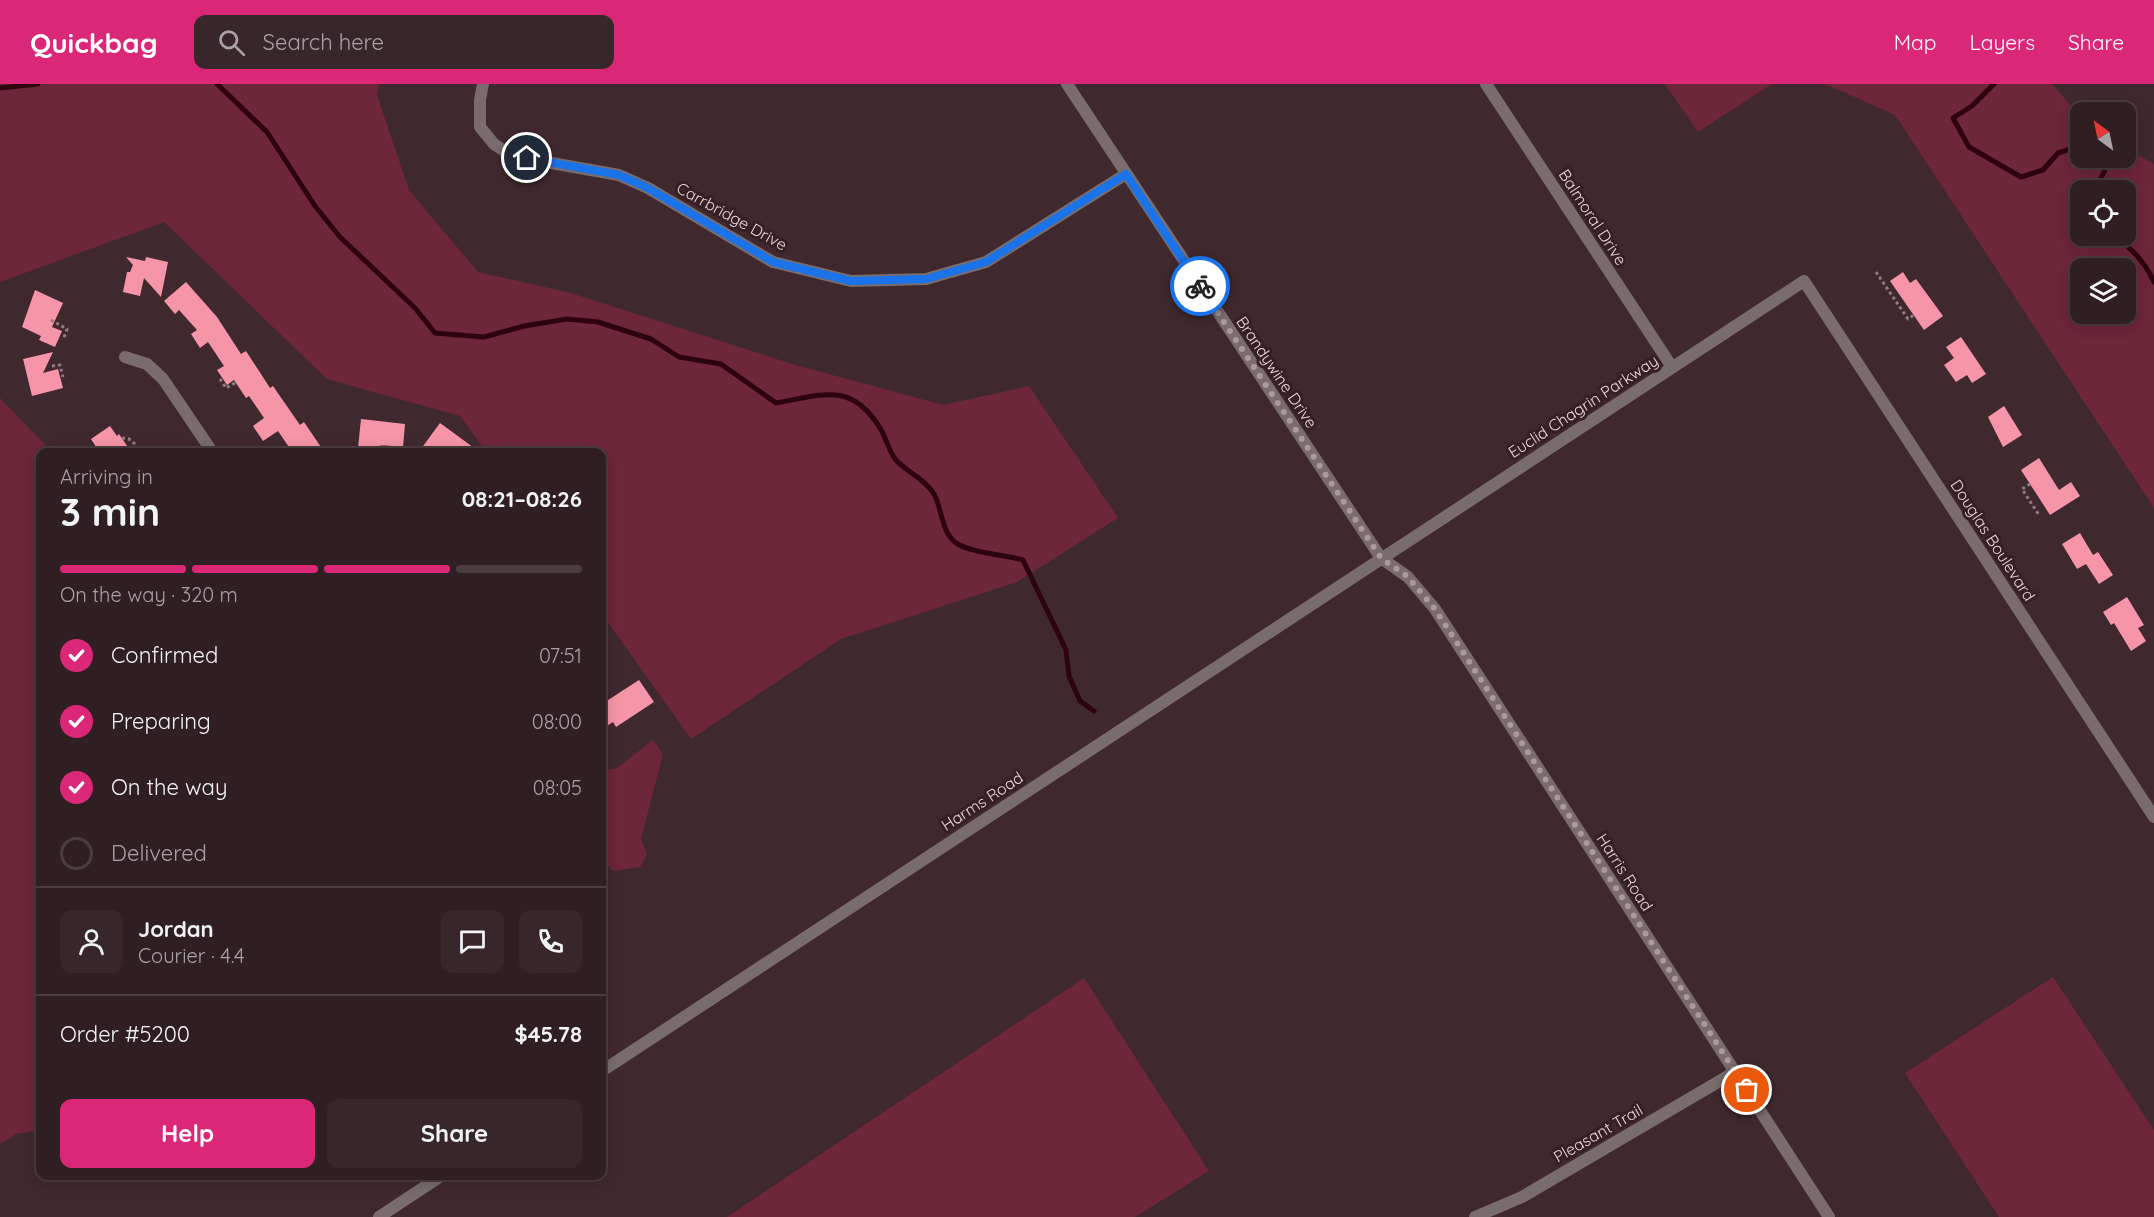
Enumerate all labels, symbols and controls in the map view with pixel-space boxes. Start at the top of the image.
search box [194,15,614,69]
text: Quickbag [30,25,158,60]
icon: search [215,26,248,59]
text: Search here [263,28,384,56]
text: Map [1894,29,1937,55]
text: Layers [1970,29,2035,55]
text: Share [2068,29,2124,55]
north arrow [2070,102,2136,168]
map controls [2070,102,2136,324]
pin [501,132,552,183]
icon: home [510,141,543,174]
street label: Balmoral Drive [1555,165,1631,269]
street label: Carrbridge Drive [673,177,791,255]
button: locate [2070,180,2136,246]
courier [1170,256,1230,316]
button: layers [2070,258,2136,324]
icon: bike [1184,270,1217,303]
street label: Brandywine Drive [1232,312,1322,432]
street label: Euclid Chagrin Parkway [1504,350,1662,462]
text: Arriving in [60,464,153,489]
street label: Douglas Boulevard [1946,476,2040,604]
text: 08:21–08:26 [462,485,582,513]
text: 3 min [60,487,160,536]
text: On the way · 320 m [60,582,238,607]
icon: check [60,639,93,672]
text: Confirmed [111,641,218,669]
text: 07:51 [539,643,582,668]
icon: check [60,705,93,738]
text: Preparing [111,707,211,735]
text: 08:00 [532,709,582,734]
street label: Harms Road [937,767,1027,835]
icon: check [60,771,93,804]
text: On the way [111,773,227,801]
text: 08:05 [533,775,582,800]
street label: Harris Road [1593,829,1657,915]
text: Delivered [111,839,207,867]
button: person [60,910,123,973]
button: chat [441,910,504,973]
button: phone [519,910,582,973]
text: Jordan [138,915,214,943]
text: Courier · 4.4 [138,943,244,968]
text: Order #5200 [60,1020,190,1048]
text: $45.78 [515,1020,582,1048]
pin [1721,1064,1772,1115]
icon: bag [1730,1073,1763,1106]
button: Help [60,1099,315,1168]
button: Share [327,1099,582,1168]
street label: Pleasant Trail [1550,1099,1646,1167]

